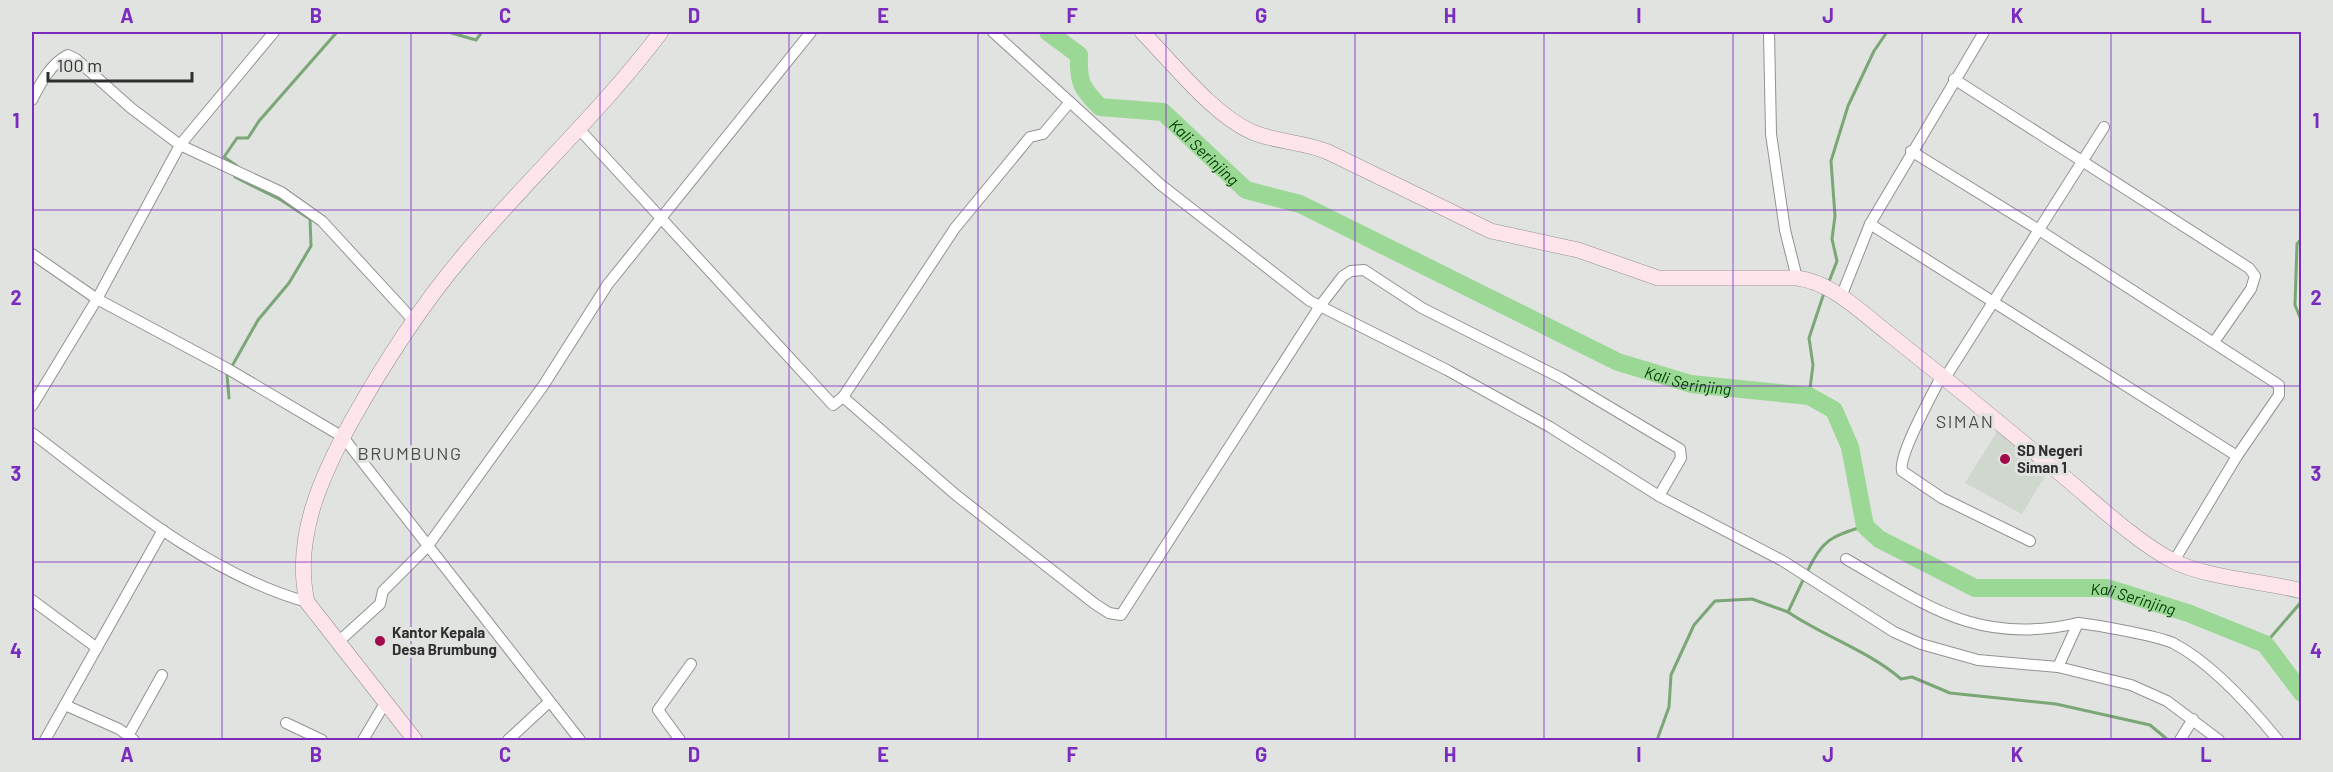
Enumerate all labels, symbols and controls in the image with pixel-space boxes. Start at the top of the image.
text: A [120,3,134,27]
text: B [310,3,322,27]
text: C [499,3,511,27]
text: D [688,3,700,27]
text: E [877,3,889,27]
text: F [1066,3,1078,27]
text: G [1255,3,1267,27]
text: H [1444,3,1456,27]
text: I [1636,3,1642,27]
text: J [1822,3,1834,27]
text: K [2011,3,2024,27]
text: L [2200,3,2212,27]
scale bar [48,45,192,83]
text: 100 m [57,54,102,76]
text: 1 [12,108,20,132]
text: 1 [2312,108,2320,132]
water label: Kali Serinjing [1166,114,1244,188]
text: 2 [10,285,22,309]
text: 2 [2310,285,2322,309]
water label: Kali Serinjing [1643,361,1732,398]
district label: SIMAN [1936,410,1994,432]
place label: SD Negeri Siman 1 [2017,441,2083,476]
district label: BRUMBUNG [358,442,463,464]
marker: SD Negeri Siman 1 [1998,452,2012,466]
text: 3 [11,461,21,485]
text: 3 [2311,461,2321,485]
water label: Kali Serinjing [2090,579,2178,618]
place label: Kantor Kepala Desa Brumbung [392,623,497,658]
marker: Kantor Kepala Desa Brumbung [373,634,387,648]
text: 4 [10,638,22,662]
text: 4 [2310,638,2322,662]
text: A [120,742,134,766]
text: B [310,742,322,766]
text: C [499,742,511,766]
text: D [688,742,700,766]
text: E [877,742,889,766]
text: F [1066,742,1078,766]
text: G [1255,742,1267,766]
text: H [1444,742,1456,766]
text: I [1636,742,1642,766]
text: J [1822,742,1834,766]
text: K [2011,742,2024,766]
text: L [2200,742,2212,766]

